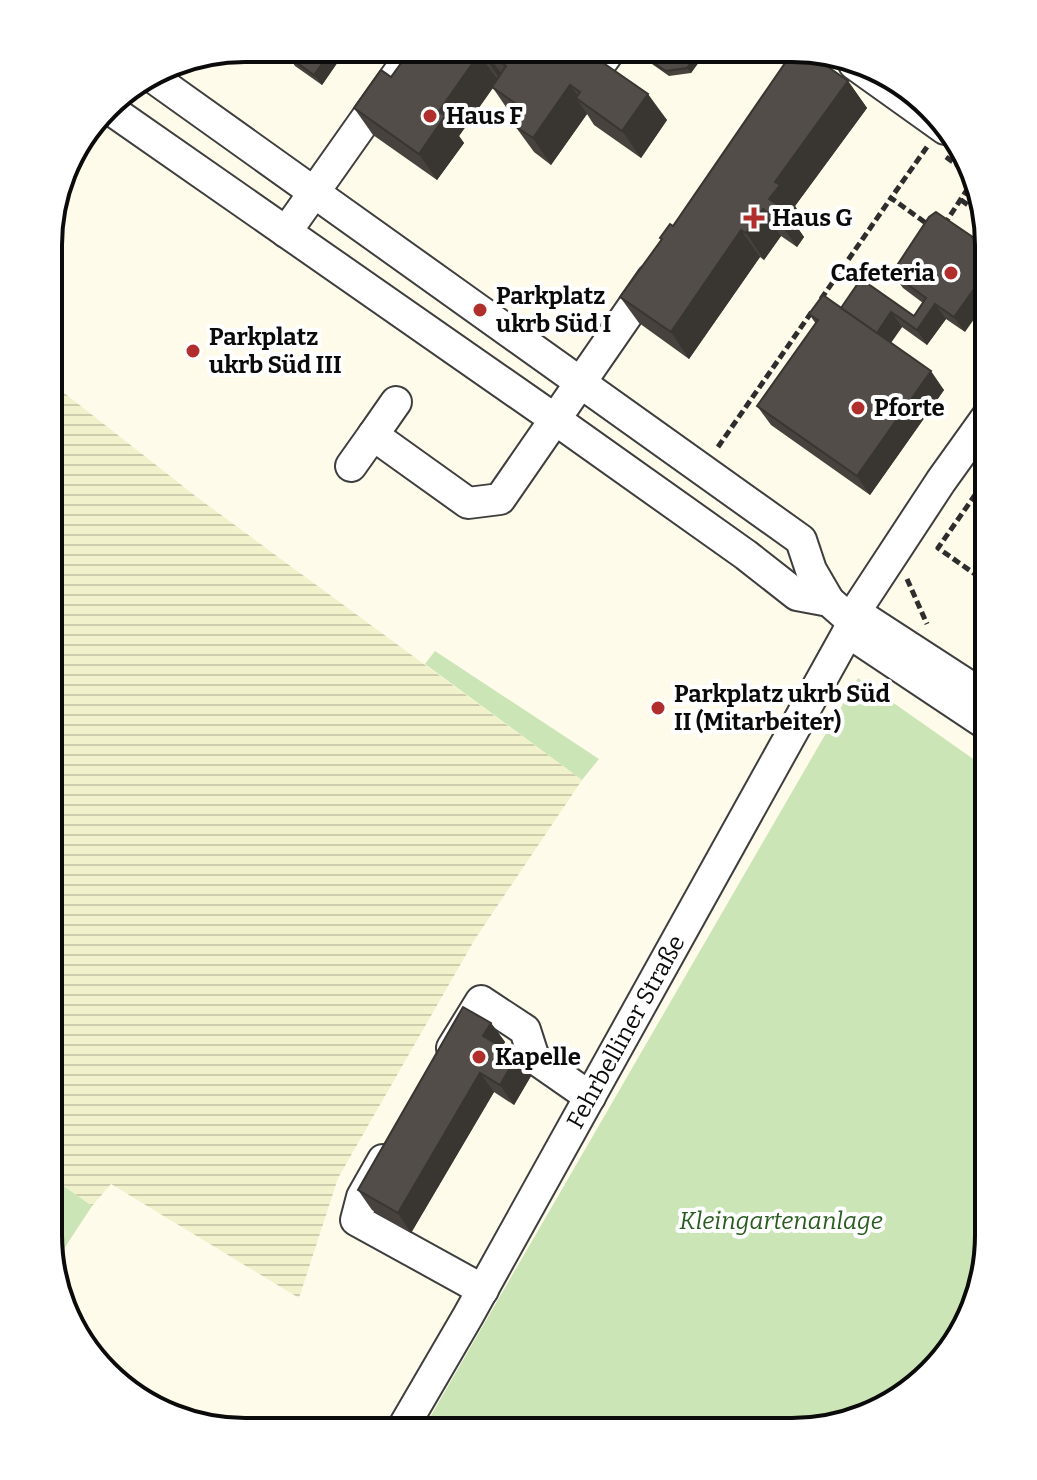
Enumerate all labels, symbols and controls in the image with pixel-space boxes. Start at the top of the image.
place label: Haus F [446,102,523,130]
marker: Haus F [421,107,439,125]
place label: Haus G [772,204,853,232]
marker: Haus G [743,207,765,229]
place label: Cafeteria [831,259,936,287]
marker: Cafeteria [942,264,960,282]
place label: Parkplatz ukrb Süd I [496,282,611,338]
marker: Parkplatz ukrb Süd I [471,301,489,319]
place label: Parkplatz ukrb Süd III [209,323,342,379]
marker: Parkplatz ukrb Süd III [184,342,202,360]
place label: Pforte [874,394,945,422]
marker: Pforte [849,399,867,417]
place label: Parkplatz ukrb Süd II (Mitarbeiter) [674,680,890,736]
marker: Parkplatz ukrb Süd II (Mitarbeiter) [649,699,667,717]
street label: Fehrbelliner Straße [561,930,691,1134]
place label: Kapelle [495,1043,581,1071]
marker: Kapelle [470,1048,488,1066]
park label: Kleingartenanlage [679,1207,883,1235]

